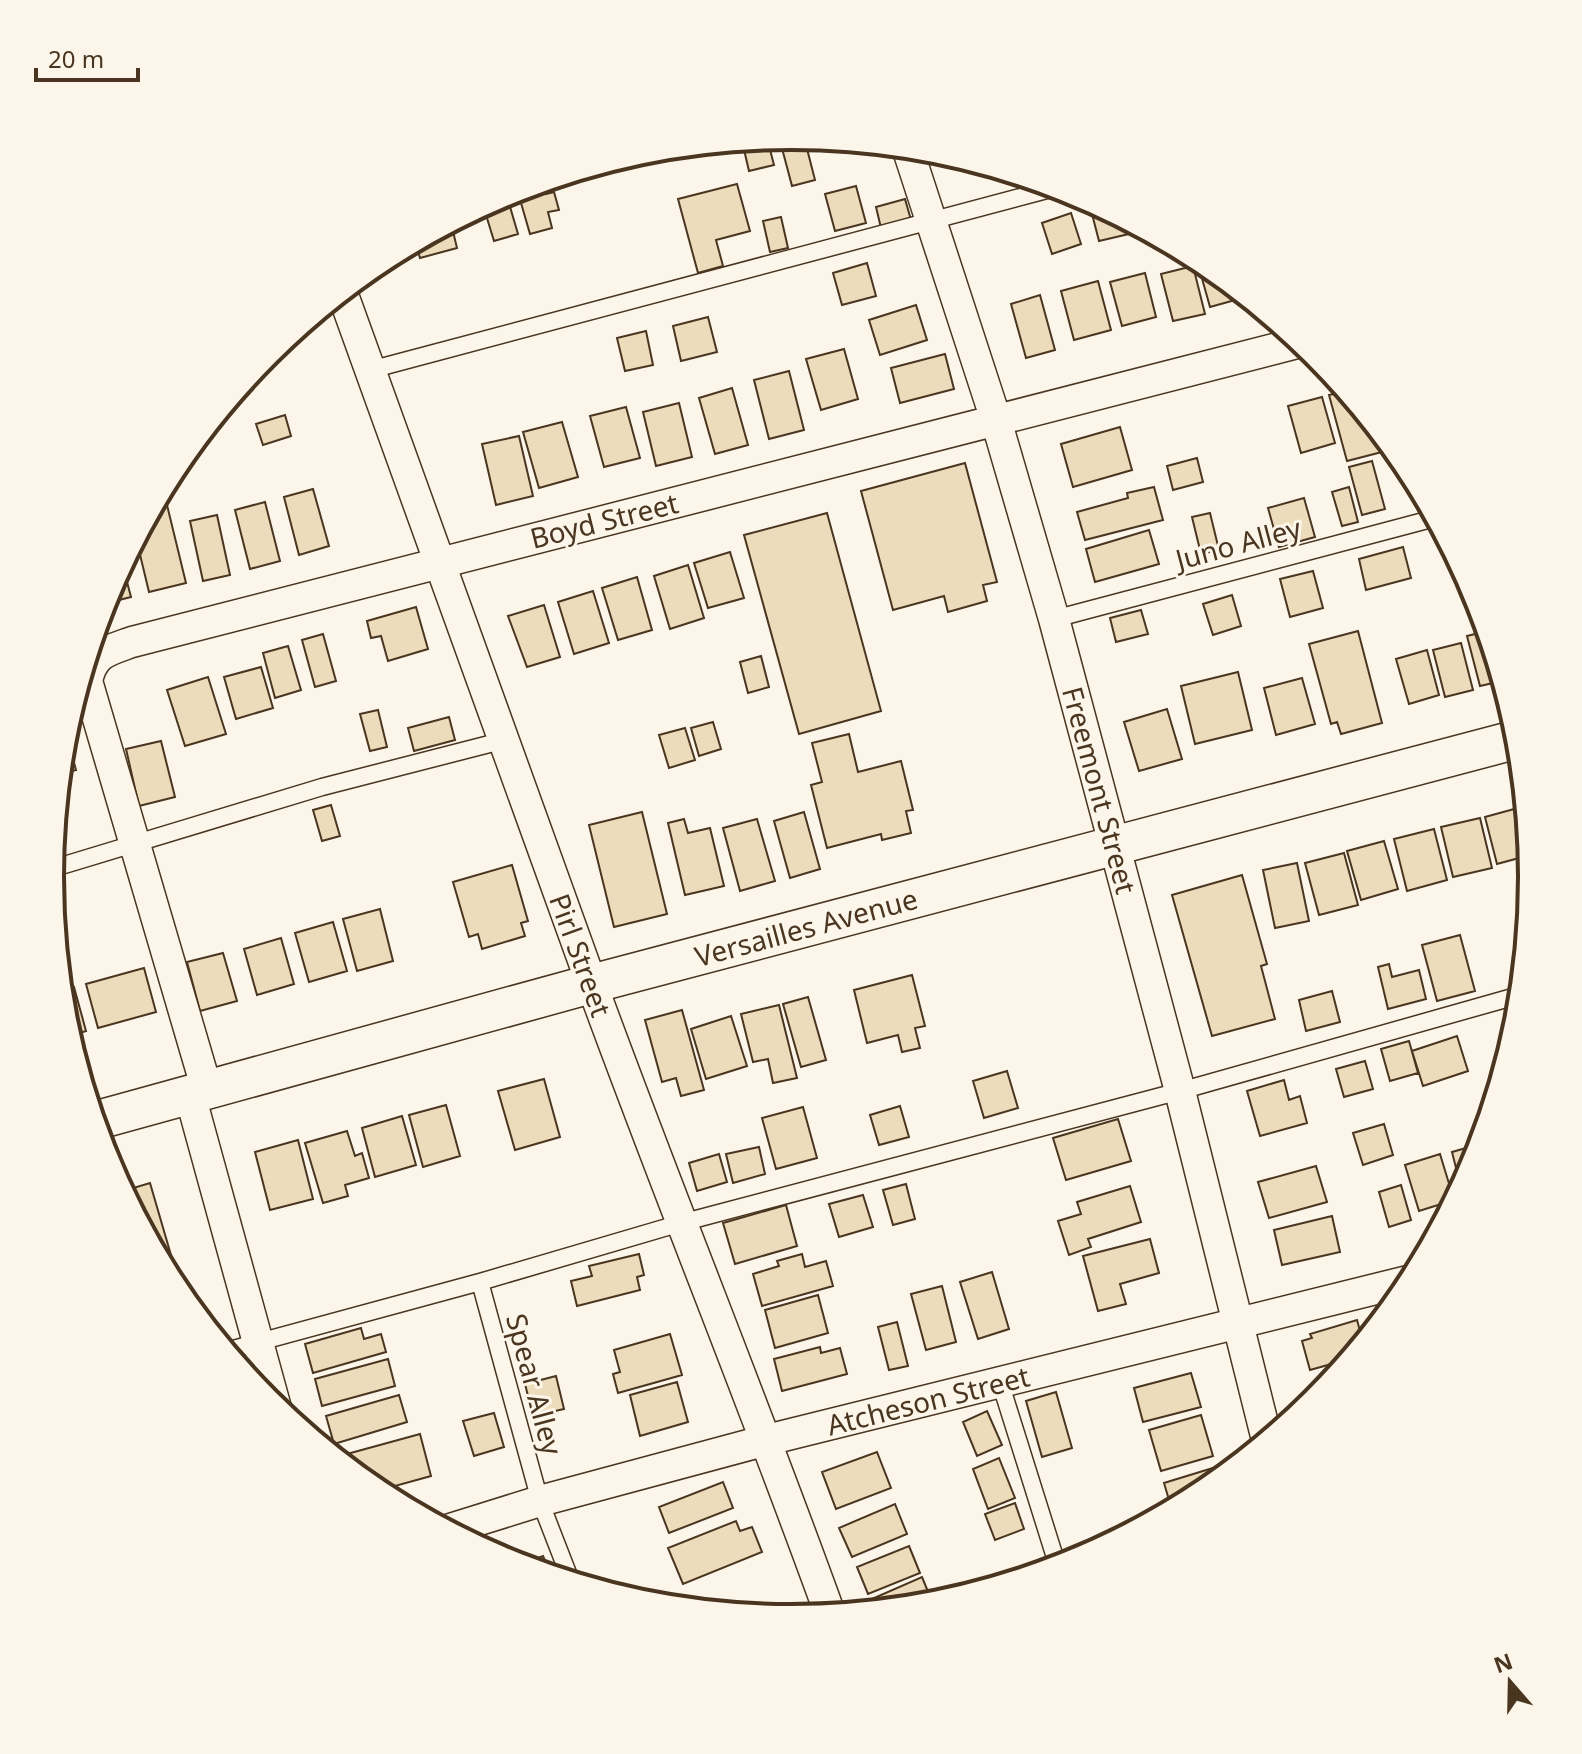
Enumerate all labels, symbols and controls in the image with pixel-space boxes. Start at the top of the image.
scale bar [36,32,138,82]
text: 20 m [48,42,104,75]
street label: Boyd Street [526,483,682,557]
street label: Juno Alley [1168,508,1306,579]
street label: Freemont Street [1054,682,1146,898]
street label: Versailles Avenue [690,879,922,975]
street label: Pirl Street [541,888,621,1022]
street label: Spear Alley [498,1309,572,1460]
street label: Atcheson Street [823,1356,1033,1444]
north arrow [1470,1642,1550,1722]
text: N [1489,1645,1516,1679]

